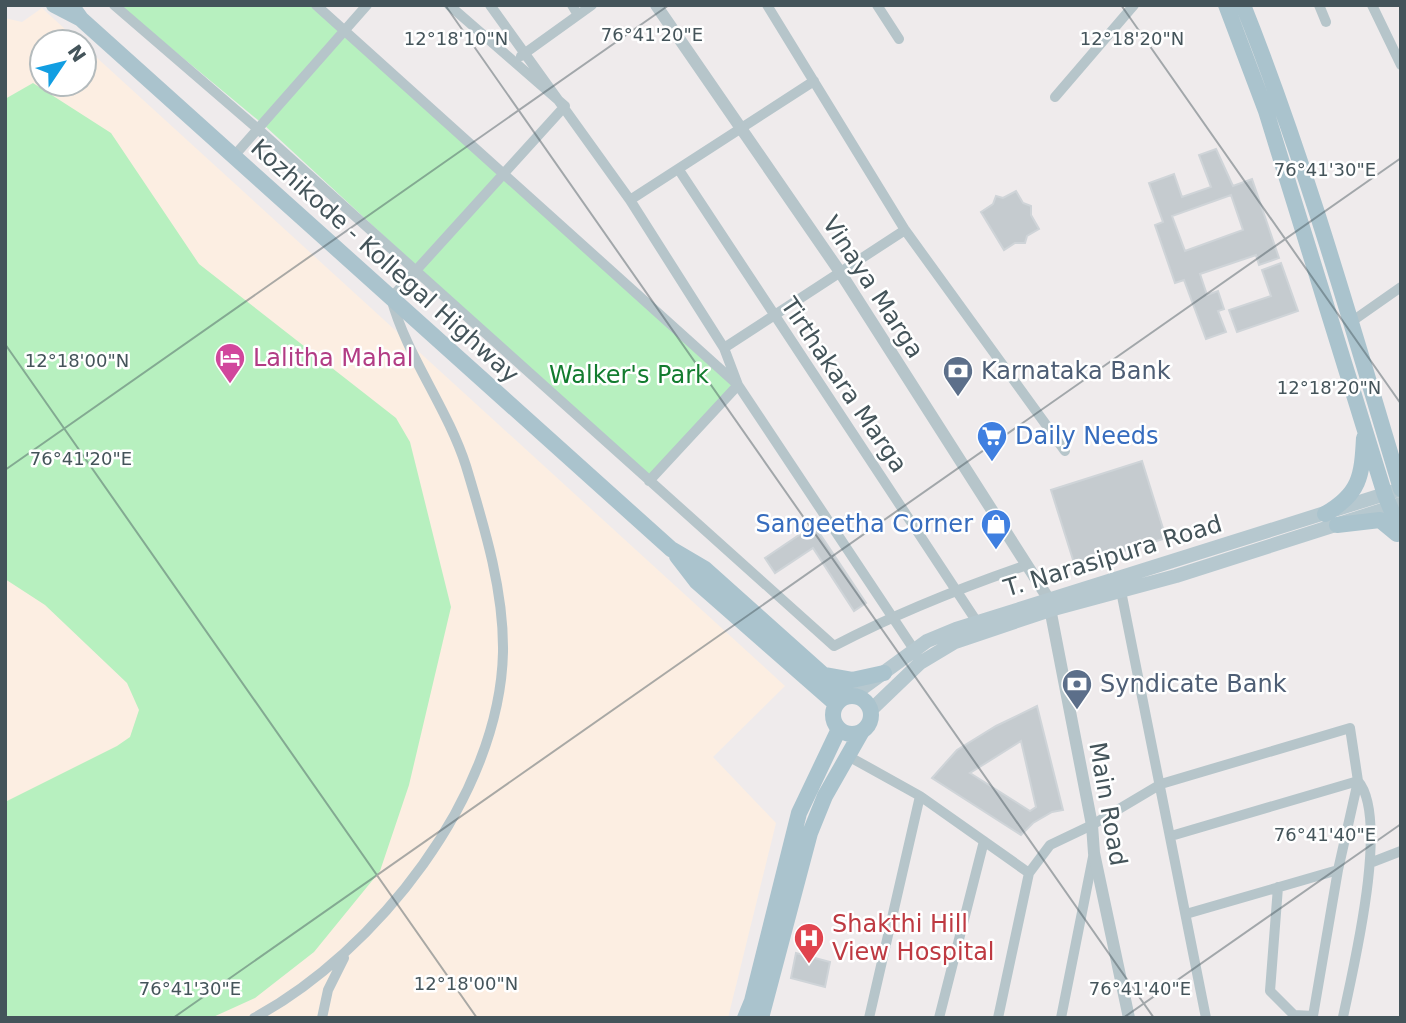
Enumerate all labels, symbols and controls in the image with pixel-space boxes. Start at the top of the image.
text: 76°41'20"E [601,24,703,45]
north arrow [28,28,98,98]
text: 12°18'10"N [404,28,508,49]
text: 12°18'20"N [1080,28,1184,49]
text: N [63,40,90,66]
street label: Kozhikode - Kollegal Highway [245,133,525,389]
text: 76°41'30"E [1274,159,1376,180]
street label: Vinaya Marga [817,211,929,363]
street label: Tirthakara Marga [775,291,913,478]
hotel icon: Lalitha Mahal [213,341,247,385]
place label: Lalitha Mahal [253,344,413,372]
text: 12°18'00"N [25,350,129,371]
bank icon: Karnataka Bank [941,354,975,398]
place label: Karnataka Bank [981,357,1171,385]
park label: Walker's Park [549,361,709,389]
text: 12°18'20"N [1277,377,1381,398]
supermarket icon: Daily Needs [975,419,1009,463]
place label: Daily Needs [1015,422,1159,450]
text: 76°41'20"E [30,448,132,469]
shop icon: Sangeetha Corner [979,507,1013,551]
place label: Sangeetha Corner [755,510,973,538]
street label: T. Narasipura Road [1000,510,1225,603]
bank icon: Syndicate Bank [1060,667,1094,711]
place label: Syndicate Bank [1100,670,1287,698]
street label: Main Road [1083,740,1133,868]
text: 76°41'40"E [1274,824,1376,845]
place label: Shakthi Hill View Hospital [832,910,995,966]
hospital icon: Shakthi Hill View Hospital [792,921,826,965]
text: 12°18'00"N [414,973,518,994]
text: 76°41'30"E [139,978,241,999]
text: 76°41'40"E [1089,978,1191,999]

